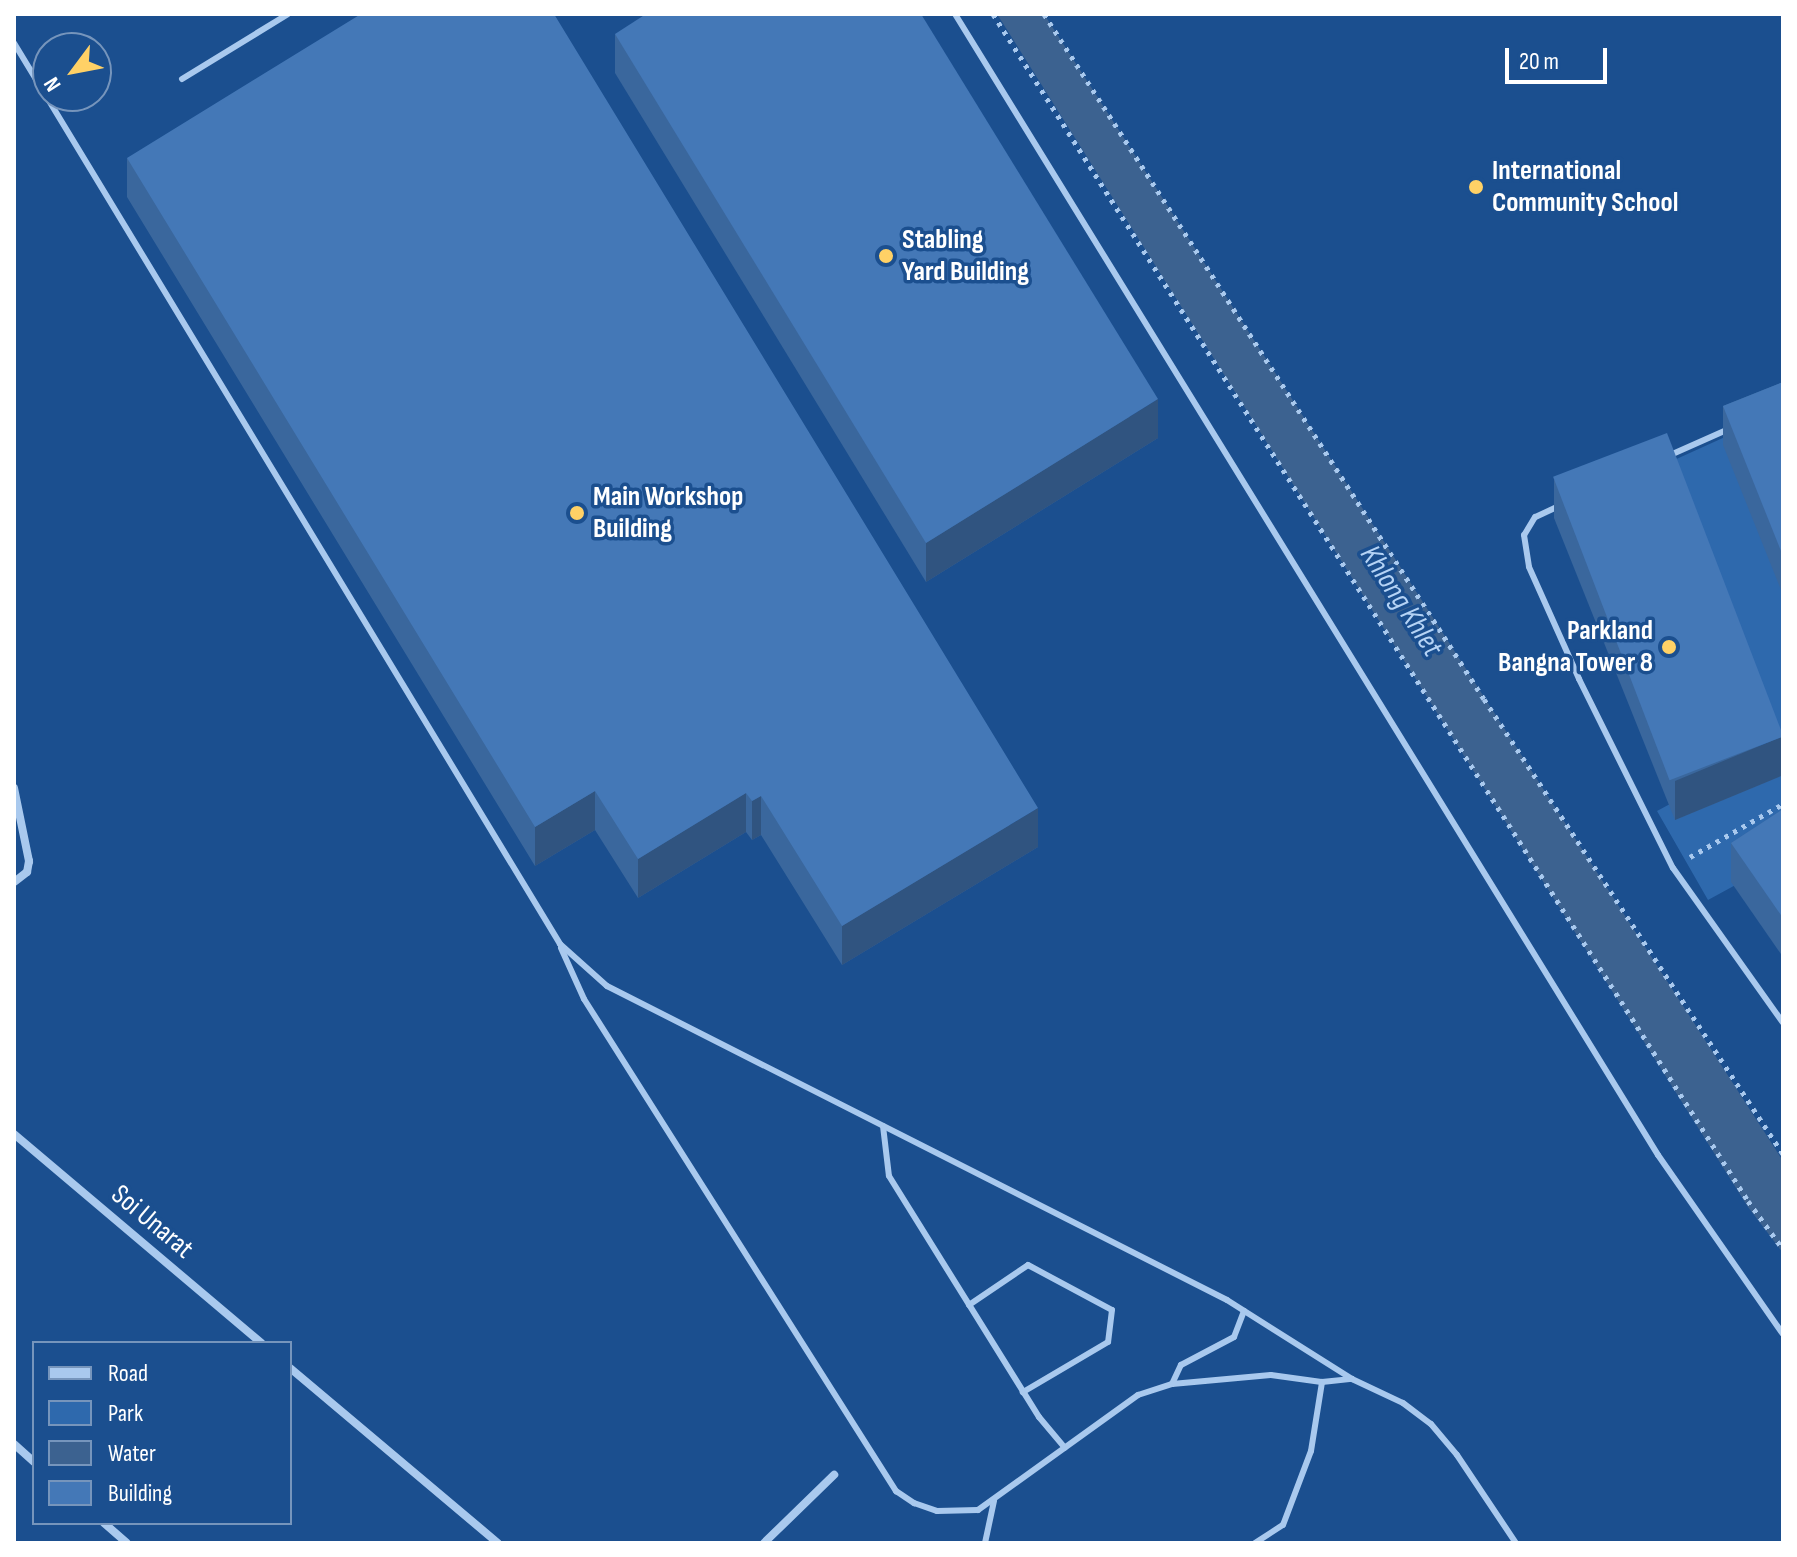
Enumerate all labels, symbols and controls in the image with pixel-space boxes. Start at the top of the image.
north arrow [32,32,112,112]
scale bar [1509,32,1611,82]
text: 20 m [1519,47,1559,76]
text: N [38,72,67,96]
place label: International Community School [1492,154,1678,220]
marker: International Community School [1467,178,1485,196]
place label: Stabling Yard Building [902,223,1029,289]
marker: Stabling Yard Building [877,247,895,265]
place label: Main Workshop Building [593,480,743,546]
marker: Main Workshop Building [568,504,586,522]
water label: Khlong Khlet [1352,539,1450,663]
place label: Parkland Bangna Tower 8 [1498,614,1653,680]
marker: Parkland Bangna Tower 8 [1660,638,1678,656]
street label: Soi Unarat [104,1178,200,1266]
legend [32,1341,292,1525]
text: Road [108,1359,148,1388]
text: Park [108,1399,143,1428]
text: Water [108,1439,156,1468]
text: Building [108,1479,172,1508]

